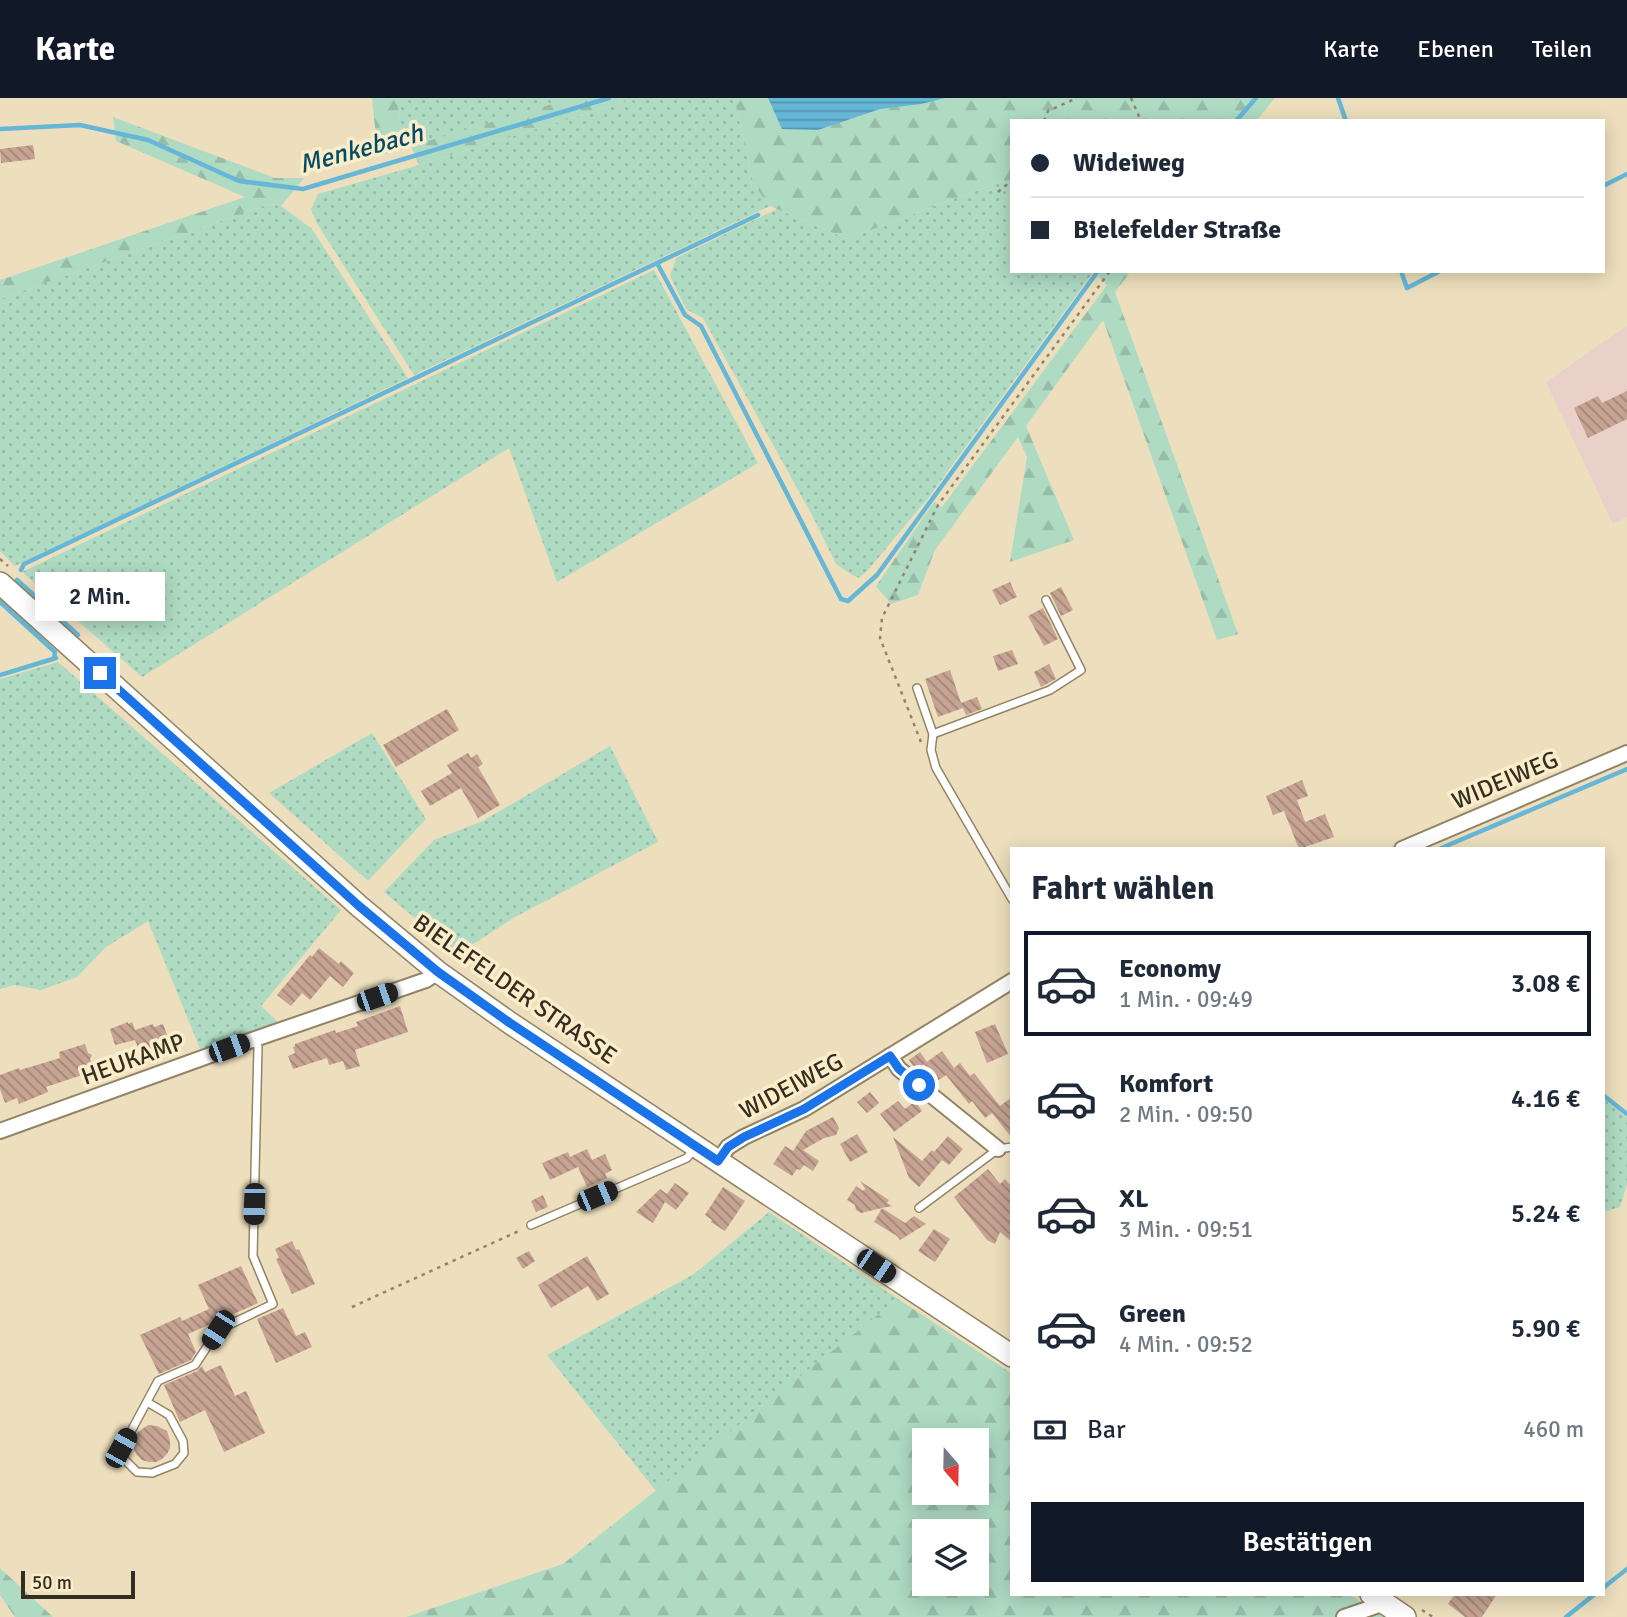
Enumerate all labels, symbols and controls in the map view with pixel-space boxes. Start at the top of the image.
text: Karte [35,29,115,70]
text: Karte [1323,34,1379,64]
text: Ebenen [1417,34,1494,64]
text: Teilen [1532,34,1592,64]
water label: Menkebach [296,117,427,181]
text: Wideiweg [1073,147,1185,179]
text: Bielefelder Straße [1073,214,1281,246]
callout: 2 Min. [35,572,165,620]
text: 2 Min. [69,582,131,611]
route end [84,657,116,689]
street label: WIDEIWEG [1447,744,1563,816]
text: Fahrt wählen [1031,869,1215,908]
street label: BIELEFELDER STRASSE [407,907,623,1071]
icon: car [1035,952,1098,1015]
text: Economy [1119,953,1221,985]
text: 3.08 € [1511,968,1580,1000]
car [354,980,401,1014]
text: 1 Min. · 09:49 [1119,985,1253,1014]
street label: HEUKAMP [77,1026,189,1092]
car [206,1031,253,1065]
street label: WIDEIWEG [734,1046,848,1126]
icon: car [1035,1067,1098,1130]
text: Komfort [1119,1068,1213,1100]
route start [903,1069,935,1101]
text: 4.16 € [1511,1083,1580,1115]
text: 2 Min. · 09:50 [1119,1100,1253,1129]
car [574,1178,621,1214]
icon: car [1035,1182,1098,1245]
car [243,1183,266,1225]
text: XL [1119,1183,1149,1215]
text: 5.24 € [1511,1198,1580,1230]
text: 3 Min. · 09:51 [1119,1215,1253,1244]
car [853,1246,900,1286]
icon: car [1035,1297,1098,1360]
text: Green [1119,1298,1186,1330]
car [198,1307,239,1353]
text: 5.90 € [1511,1313,1580,1345]
text: 4 Min. · 09:52 [1119,1330,1253,1359]
icon: cash [1031,1411,1069,1449]
text: Bar [1087,1414,1125,1446]
text: 460 m [1523,1415,1584,1444]
car [102,1425,141,1471]
north arrow [912,1428,989,1505]
map controls [912,1428,989,1596]
button: Bestätigen [1031,1502,1584,1582]
button: layers [912,1519,989,1596]
scale bar [21,1568,135,1600]
text: 50 m [32,1571,72,1595]

